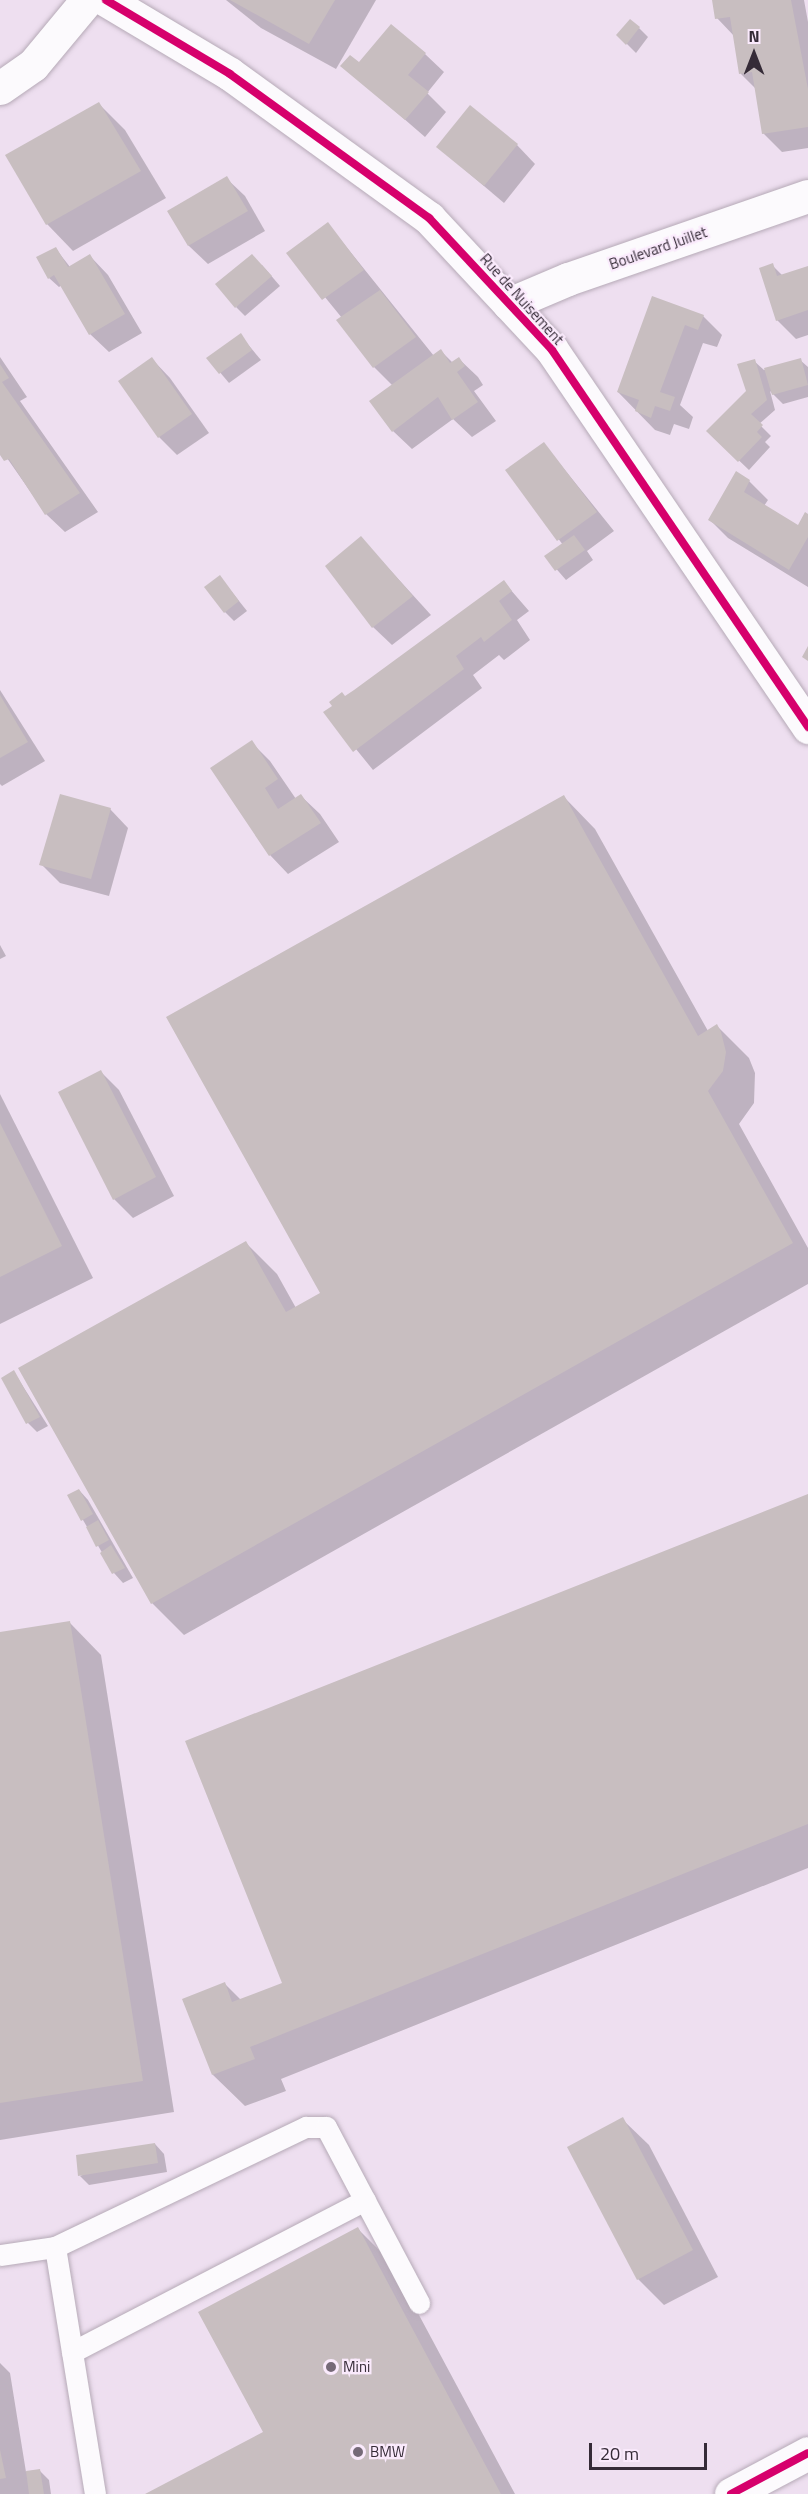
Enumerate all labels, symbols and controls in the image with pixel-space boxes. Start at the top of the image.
north arrow [724,24,784,84]
text: N [748,24,760,48]
street label: Boulevard Juillet [607,223,709,273]
street label: Rue de Nuisement [476,250,568,348]
place label: Mini [343,2358,370,2376]
marker: Mini [324,2360,338,2374]
scale bar [592,2431,710,2469]
text: 20 m [600,2440,639,2467]
place label: BMW [370,2443,405,2461]
marker: BMW [351,2445,365,2459]

